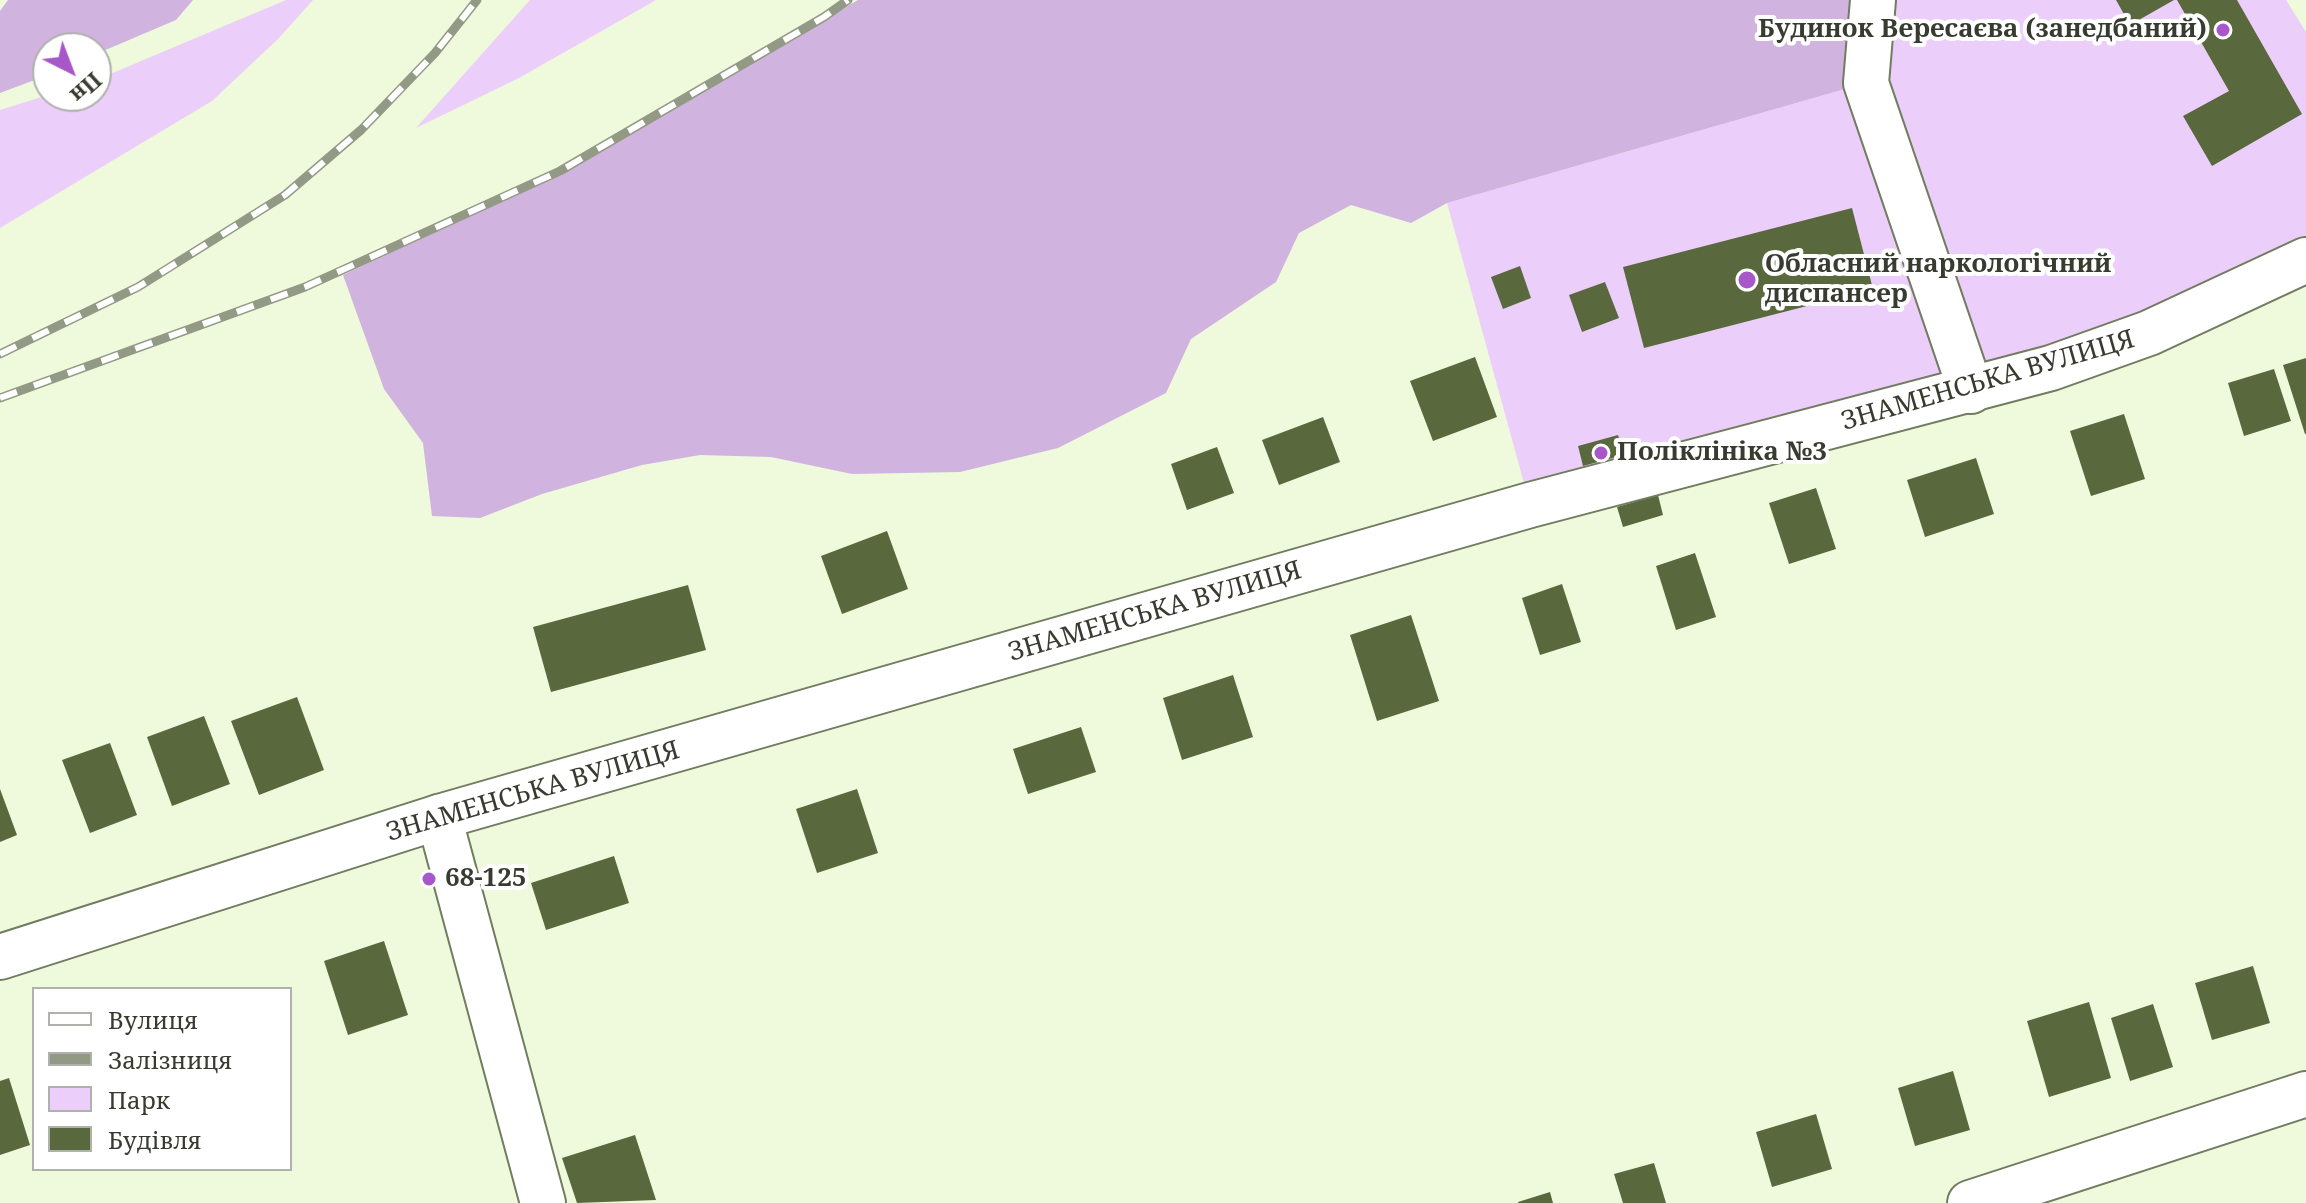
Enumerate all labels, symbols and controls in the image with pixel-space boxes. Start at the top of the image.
place label: Будинок Вересаєва (занедбаний) [1758,14,2207,46]
marker: Будинок Вересаєва (занедбаний) [2214,21,2232,39]
north arrow [32,32,112,112]
text: Пн [65,66,109,110]
place label: Обласний наркологічний диспансер [1765,249,2112,310]
marker: Обласний наркологічний диспансер [1736,269,1758,291]
street label: ЗНАМЕНСЬКА ВУЛИЦЯ [1838,324,2138,438]
place label: Поліклініка №3 [1617,437,1827,469]
marker: Поліклініка №3 [1592,444,1610,462]
street label: ЗНАМЕНСЬКА ВУЛИЦЯ [1005,555,1305,669]
street label: ЗНАМЕНСЬКА ВУЛИЦЯ [383,735,683,849]
place label: 68-125 [445,863,527,895]
marker: 68-125 [420,870,438,888]
legend [32,987,292,1171]
text: Вулиця [108,1003,198,1036]
text: Залізниця [108,1043,232,1076]
text: Парк [108,1083,170,1116]
text: Будівля [108,1123,202,1156]

